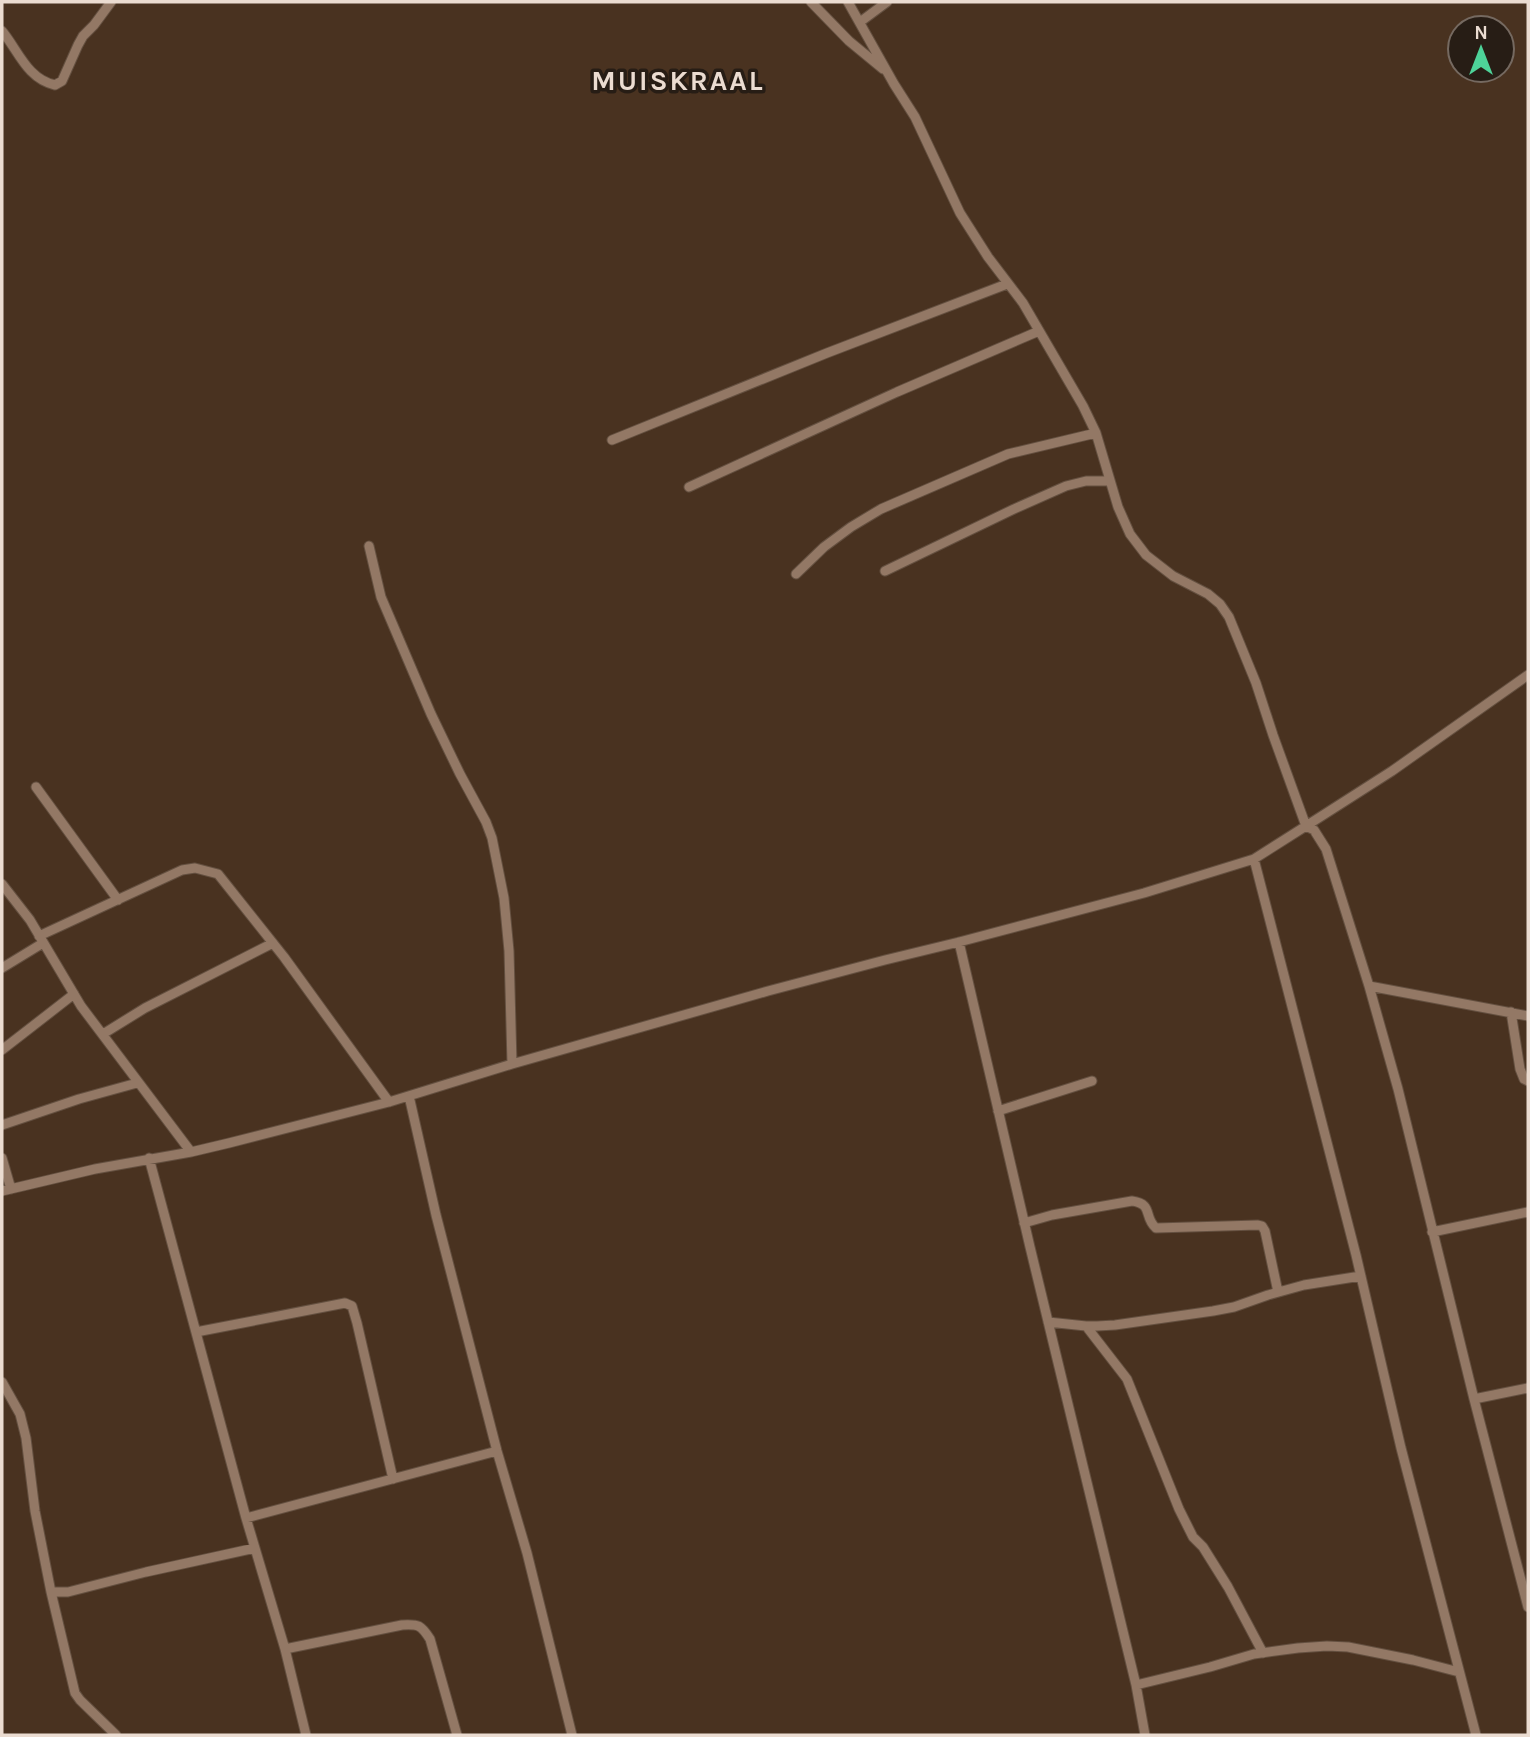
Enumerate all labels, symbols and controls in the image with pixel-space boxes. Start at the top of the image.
north arrow [1446,14,1516,84]
text: N [1474,22,1488,44]
district label: MUISKRAAL [591,64,765,97]

